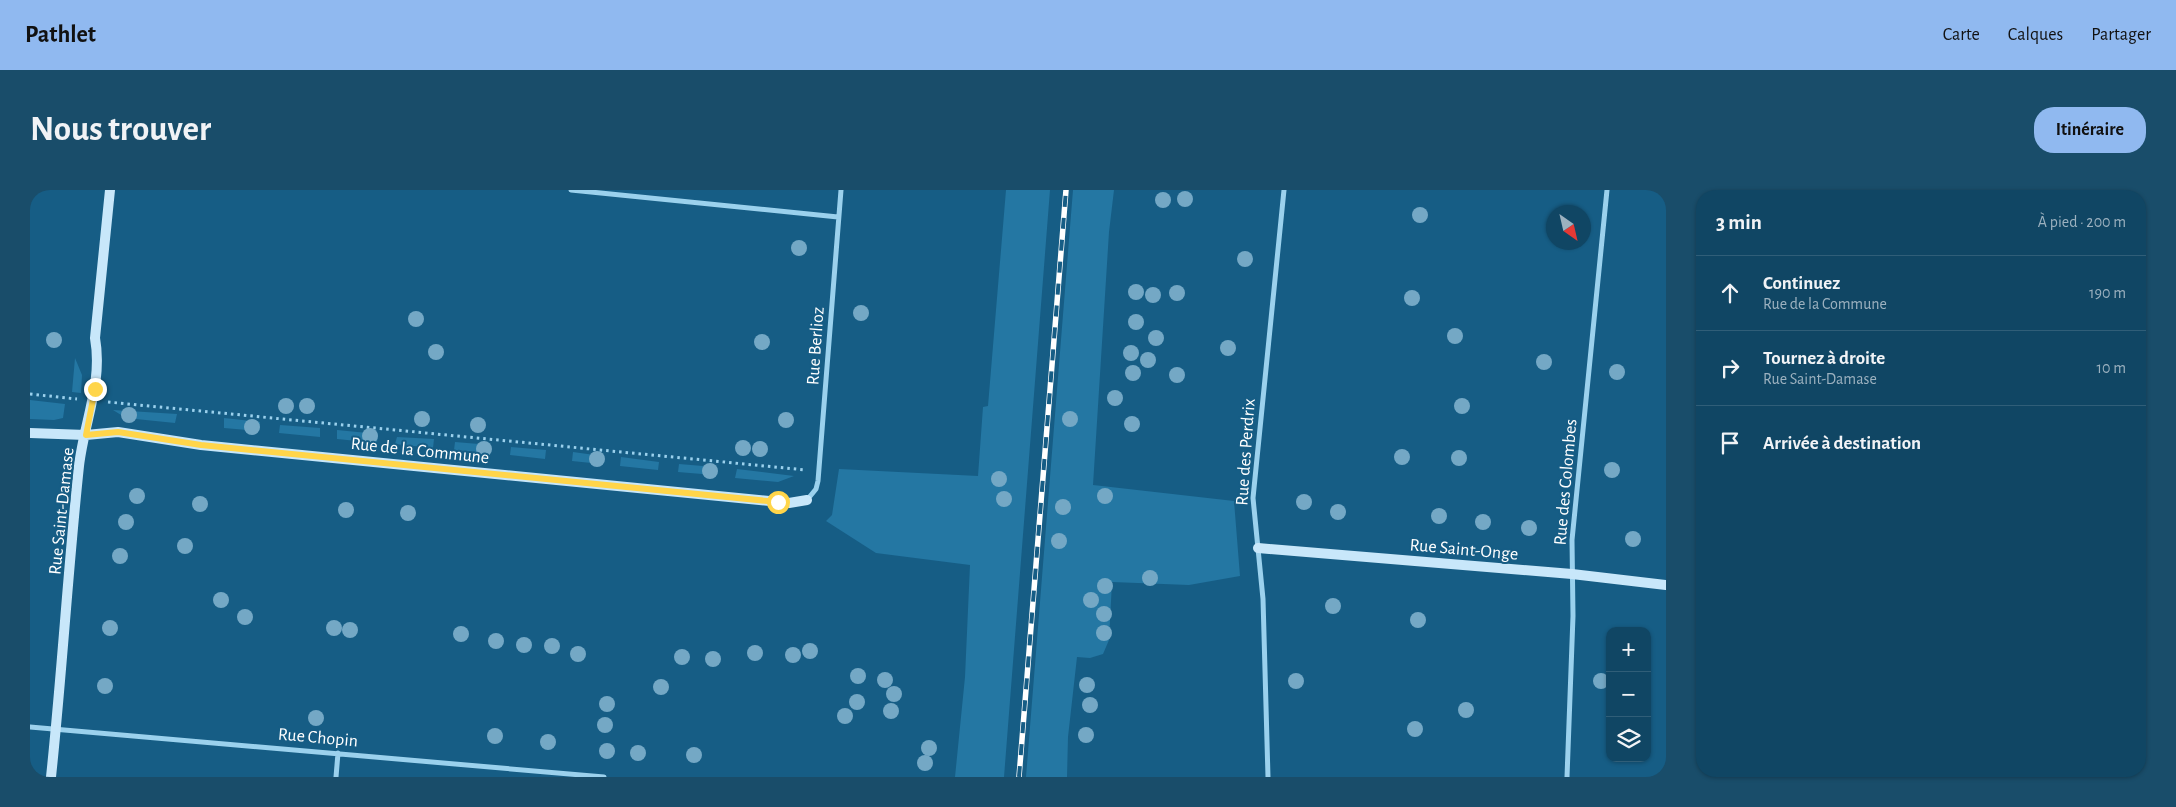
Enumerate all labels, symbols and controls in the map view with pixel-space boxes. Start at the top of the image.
text: Pathlet [25,23,96,47]
text: Carte [1943,26,1980,44]
text: Calques [2008,26,2063,44]
text: Partager [2091,26,2151,44]
button: Itinéraire [2034,107,2146,153]
text: Nous trouver [30,112,211,147]
north arrow [1546,205,1591,250]
text: 3 min [1716,212,1762,233]
text: À pied · 200 m [2038,214,2126,230]
text: Continuez [1763,274,1840,293]
icon: ahead [1716,279,1744,307]
text: 190 m [2089,285,2126,301]
text: Rue de la Commune [1763,296,1887,312]
street label: Rue Berlioz [804,306,828,386]
text: Tournez à droite [1763,349,1885,368]
icon: right [1716,354,1744,382]
text: 10 m [2097,360,2126,376]
text: Rue Saint-Damase [1763,371,1877,387]
route end [84,378,107,401]
street label: Rue des Perdrix [1233,398,1259,506]
street label: Rue des Colombes [1552,418,1580,546]
icon: arrive [1716,429,1744,457]
text: Arrivée à destination [1763,434,1921,453]
street label: Rue de la Commune [350,435,490,467]
street label: Rue Saint-Damase [46,446,78,576]
route start [767,491,790,514]
street label: Rue Saint-Onge [1409,536,1519,564]
map controls [1606,627,1651,762]
button: + [1606,627,1651,672]
button: − [1606,672,1651,717]
button: layers [1606,717,1651,762]
street label: Rue Chopin [277,726,359,750]

